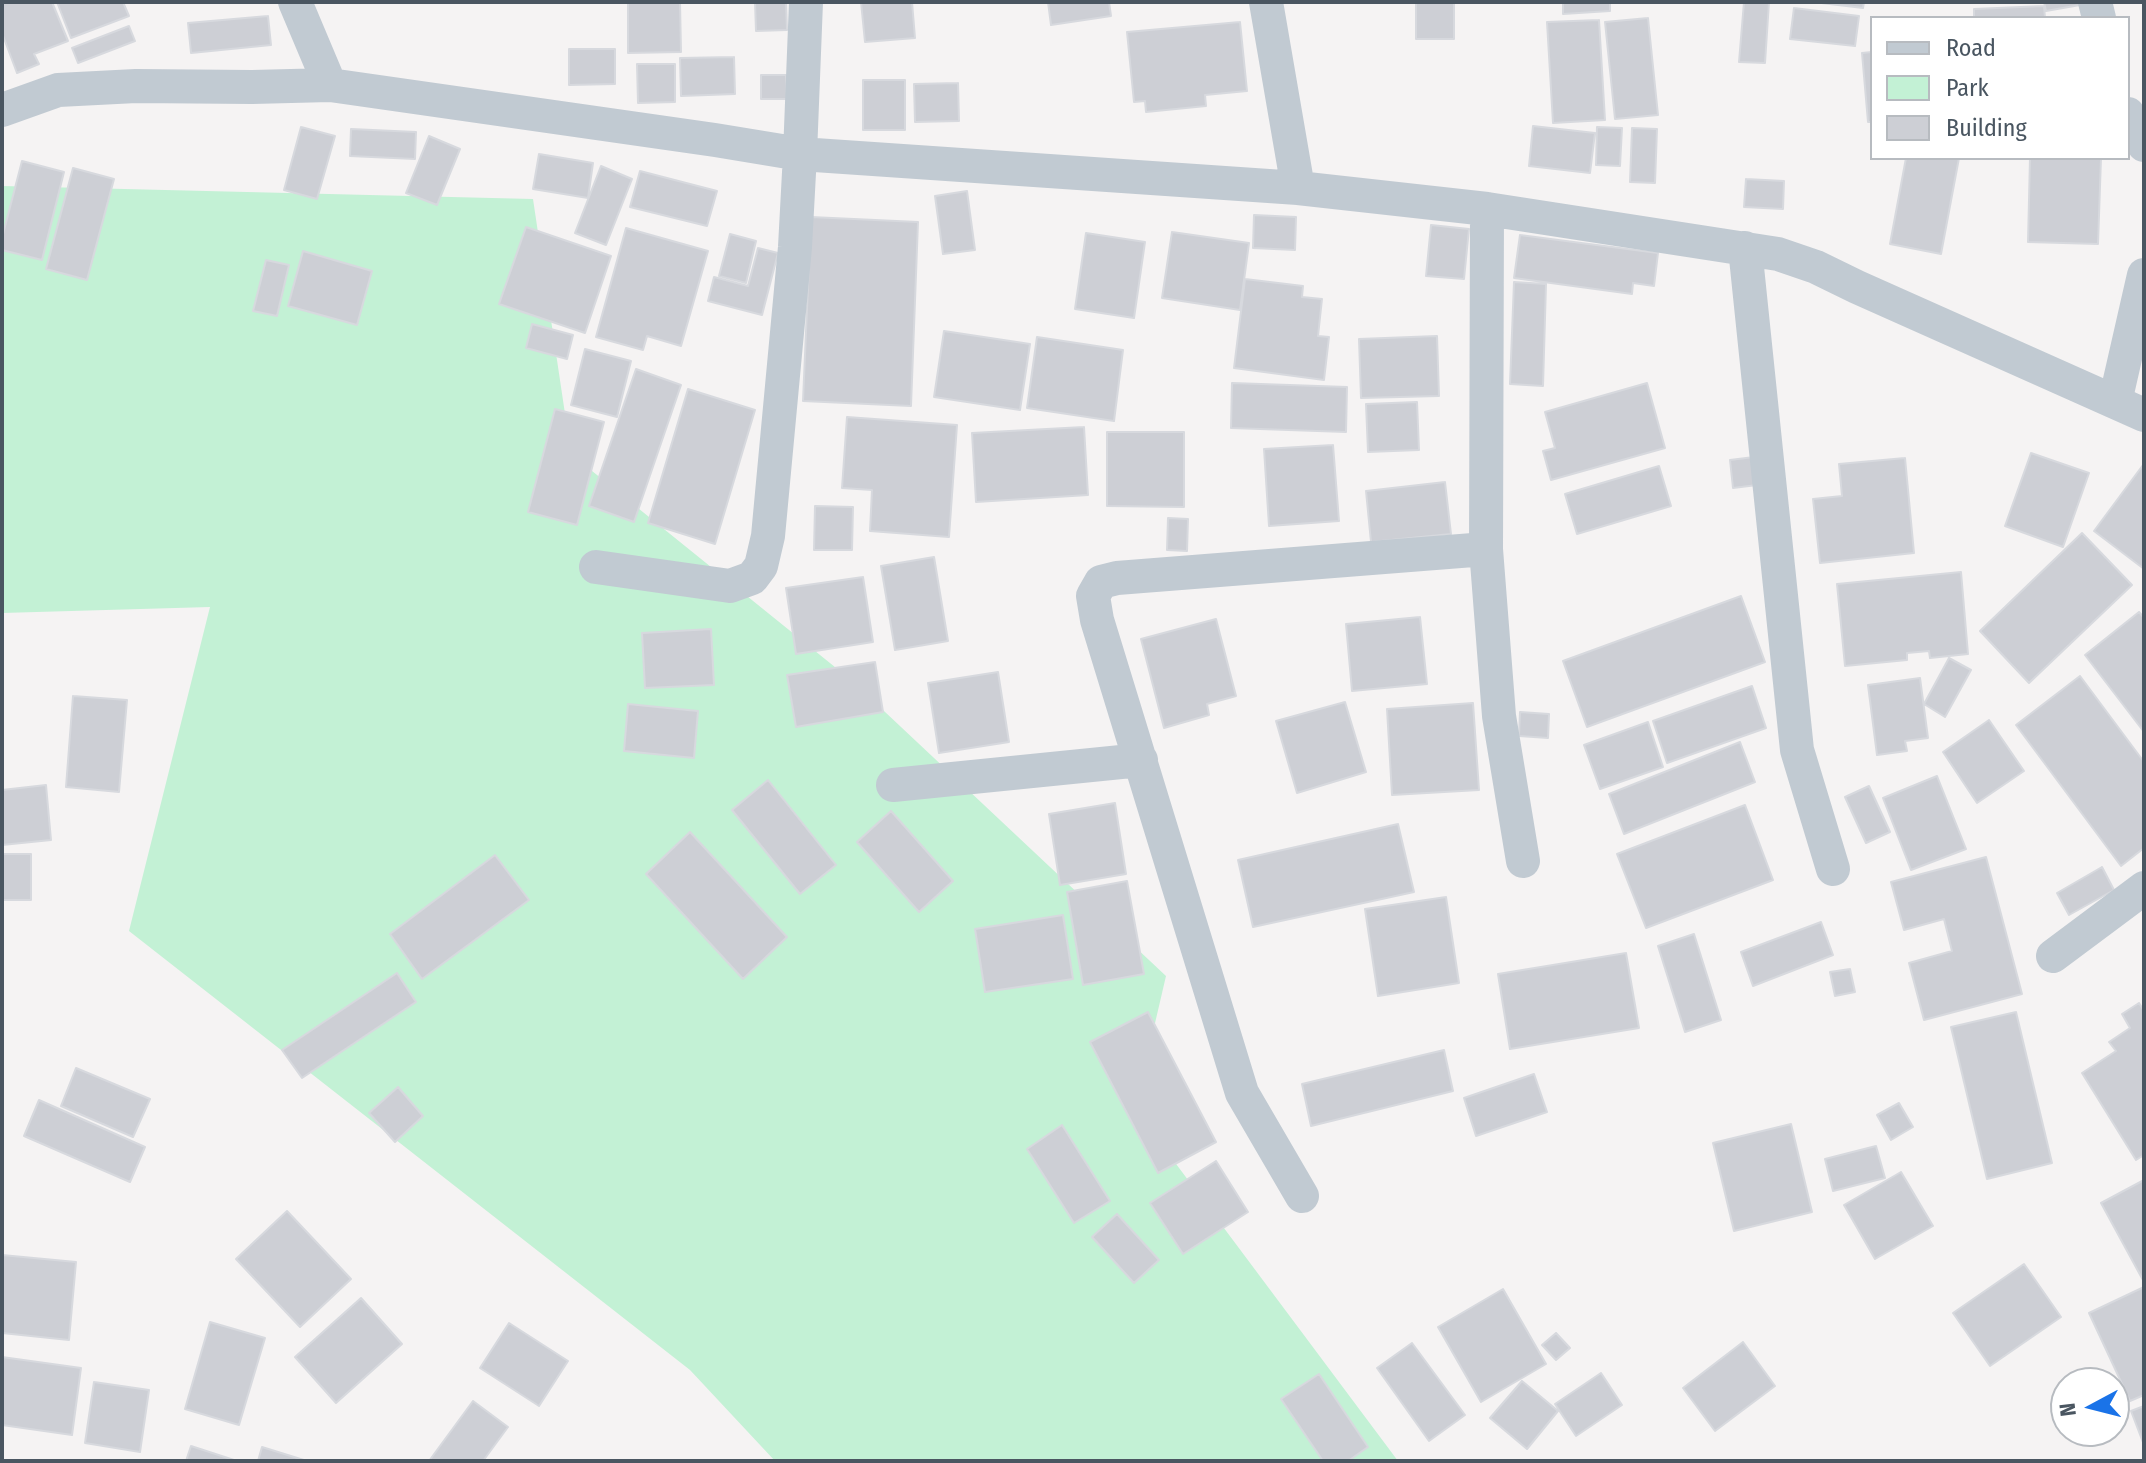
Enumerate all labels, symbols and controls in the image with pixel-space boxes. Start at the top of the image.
legend [1870,16,2130,160]
text: Road [1946,34,1996,62]
text: Park [1946,74,1989,102]
text: Building [1946,114,2027,142]
north arrow [2050,1367,2130,1447]
text: N [2053,1402,2082,1418]

